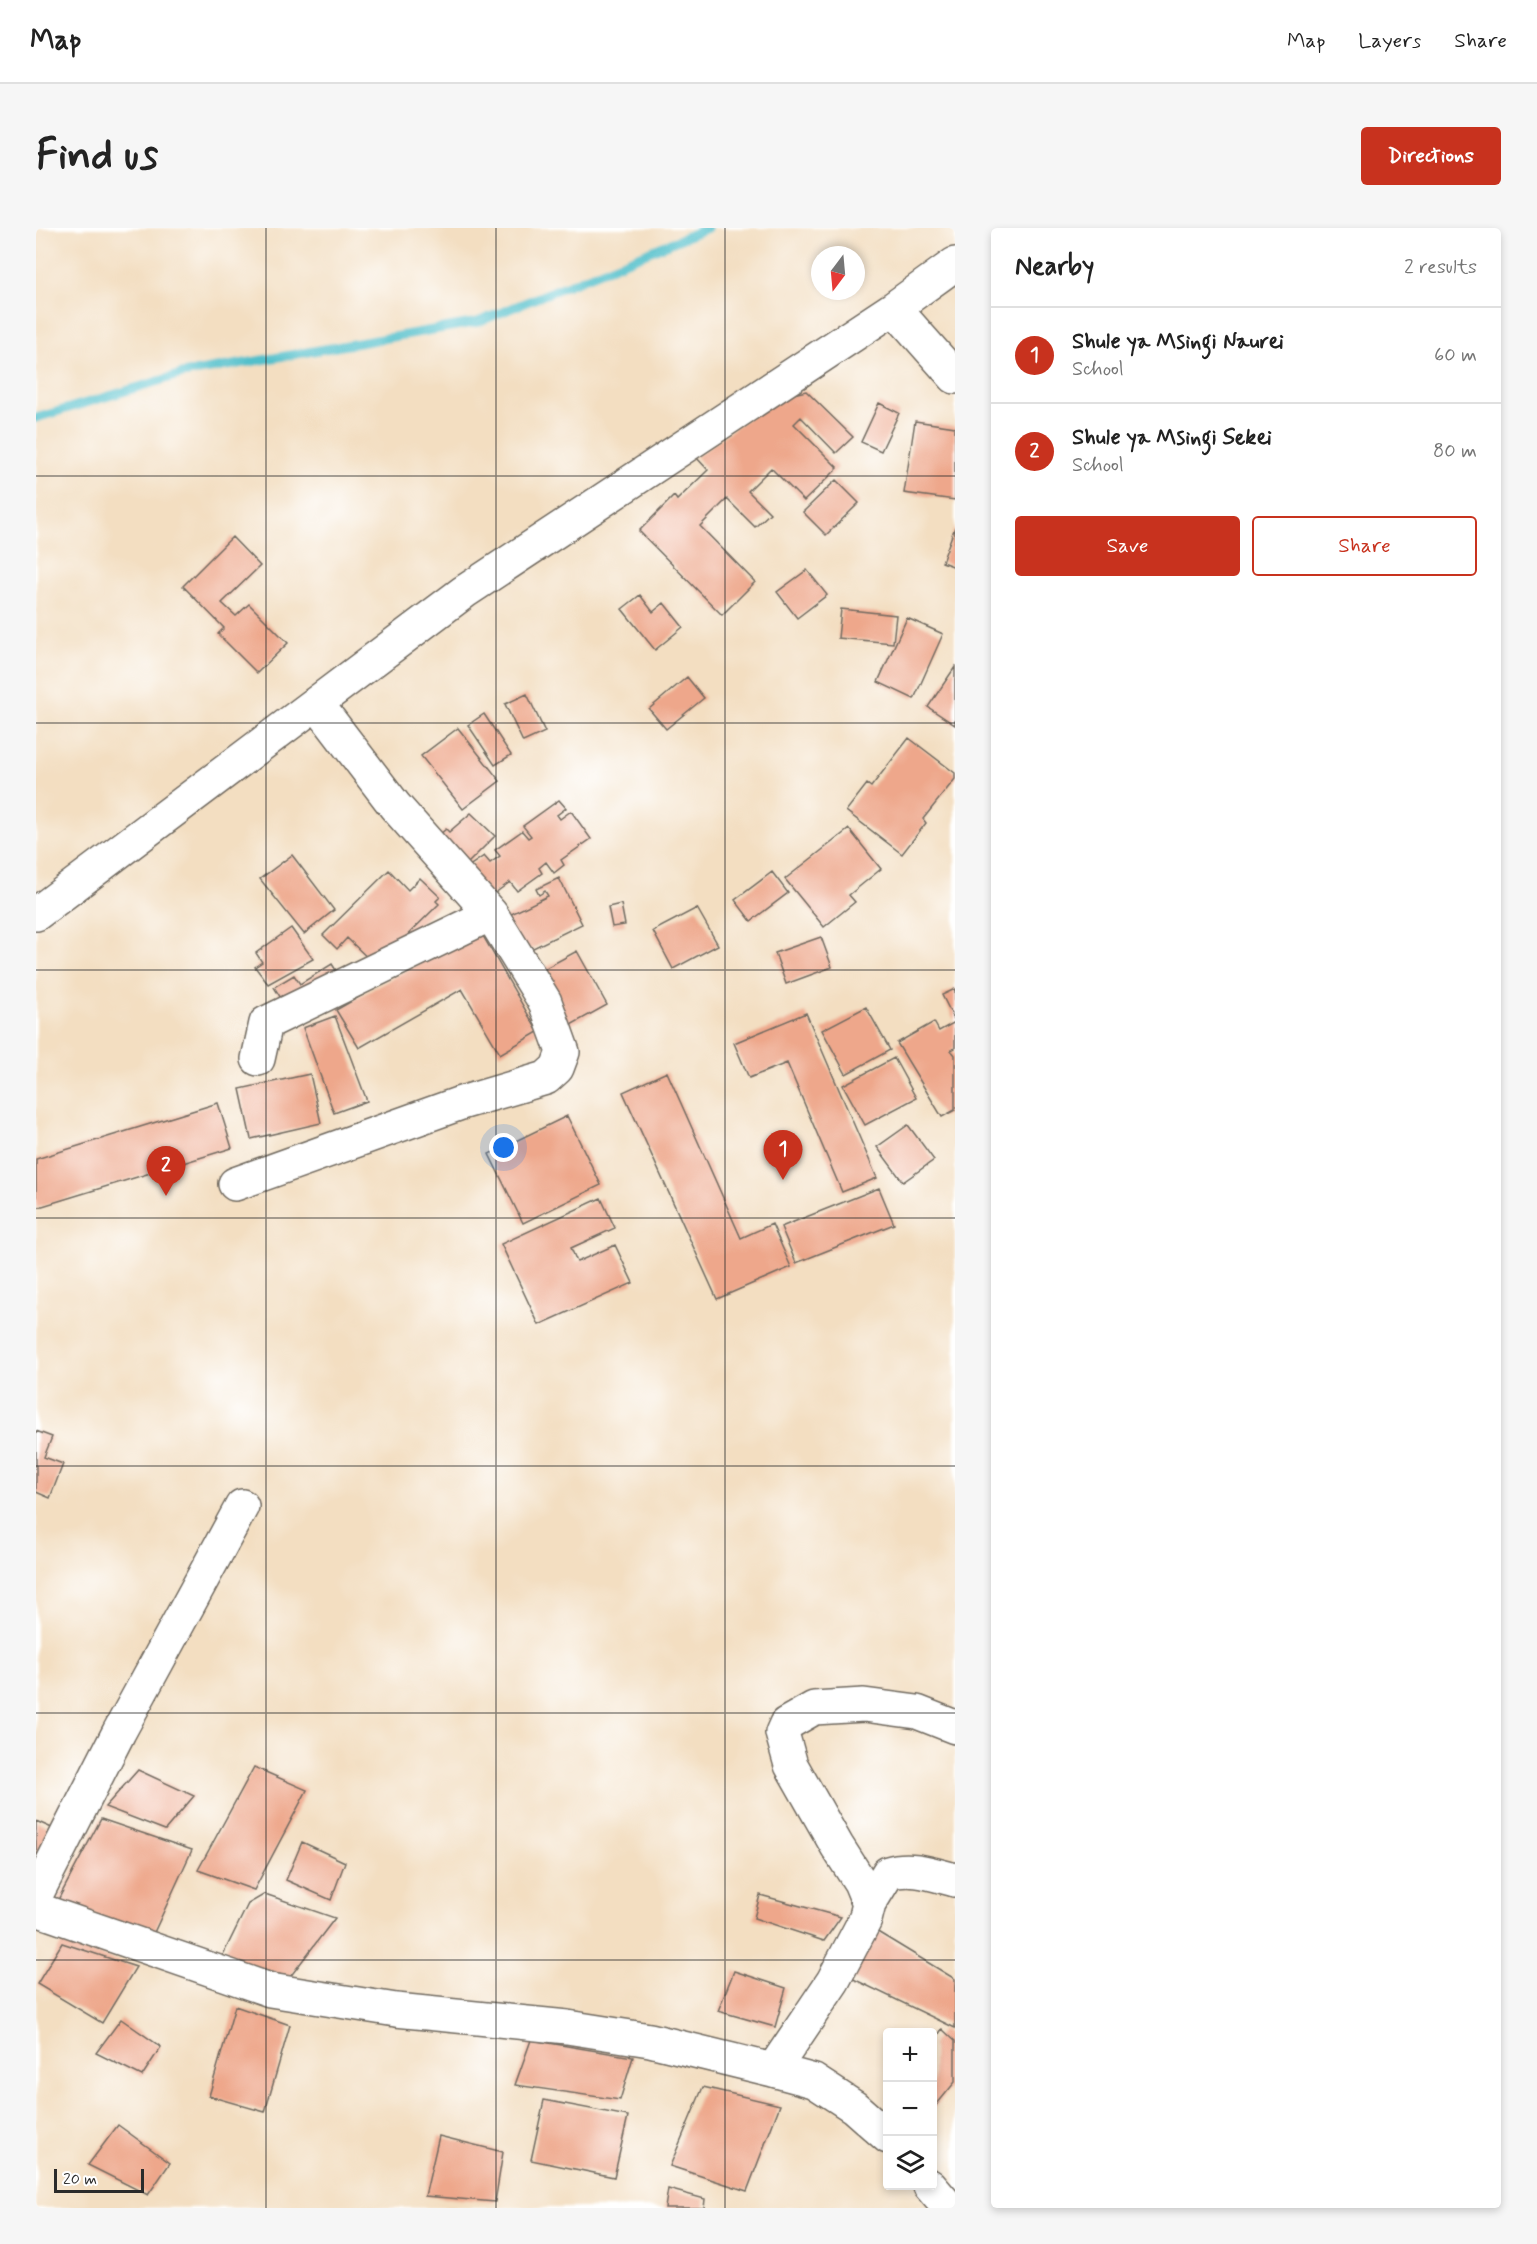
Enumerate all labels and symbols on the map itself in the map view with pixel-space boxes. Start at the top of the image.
north arrow [811,246,865,300]
pin: 1 [764,1130,802,1180]
your location [489,1133,518,1162]
pin: 2 [146,1146,186,1196]
scale bar [54,2166,144,2194]

